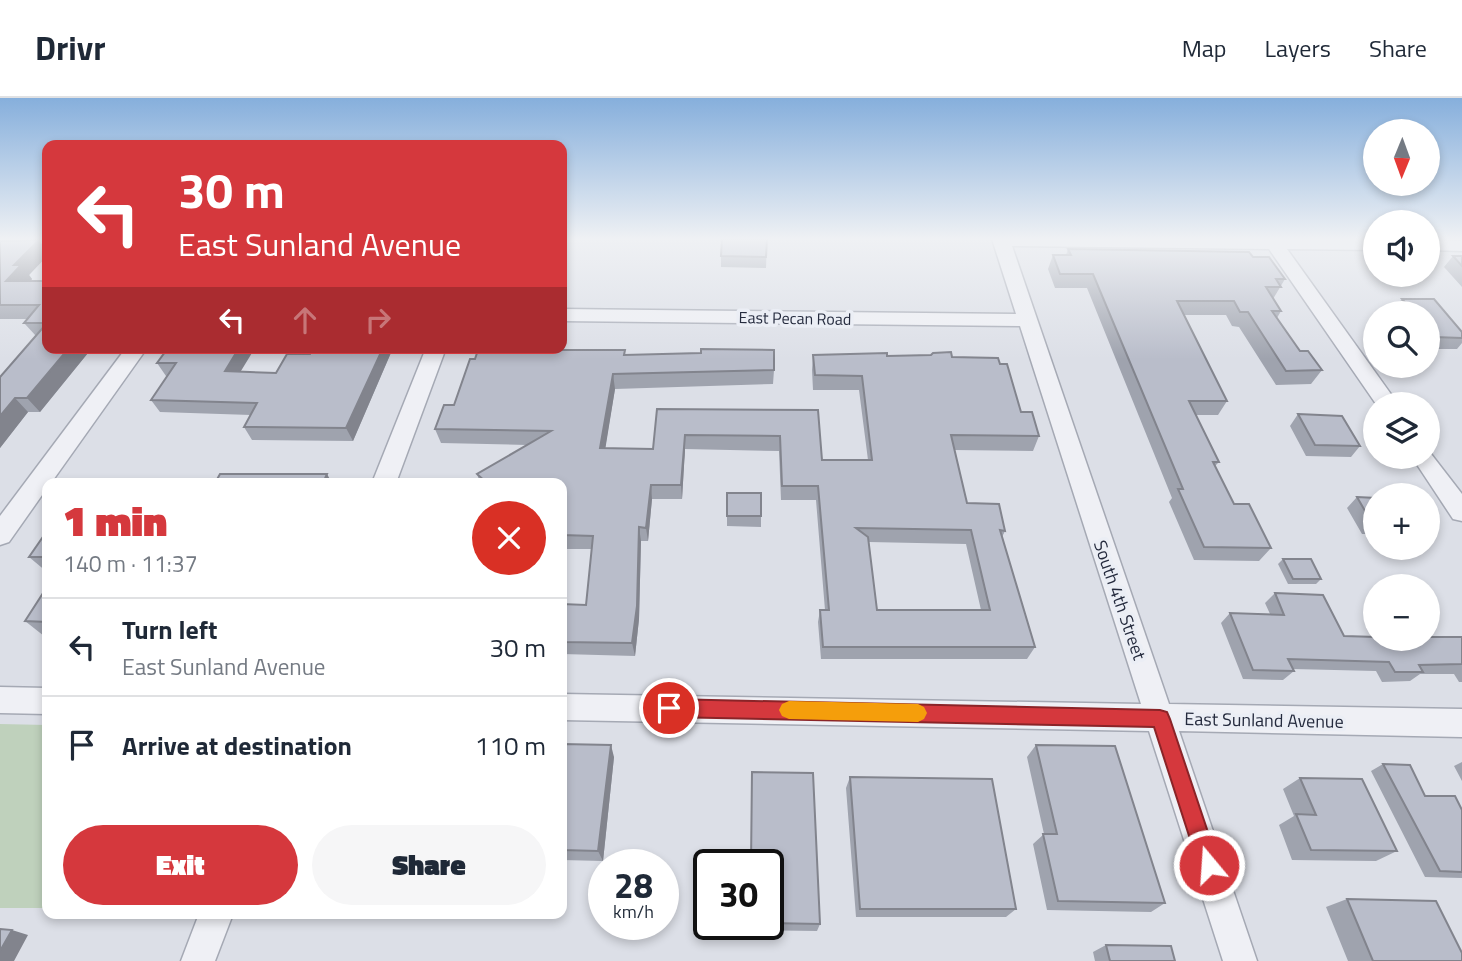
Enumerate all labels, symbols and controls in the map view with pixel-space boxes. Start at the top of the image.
text: Drivr [35,23,106,73]
text: Map [1182,30,1227,66]
text: Layers [1265,30,1331,66]
text: Share [1369,30,1427,66]
north arrow [1363,119,1440,196]
map controls [1363,119,1440,651]
text: 30 m [178,152,285,227]
icon: left [63,168,154,259]
button: sound [1363,210,1440,287]
text: East Sunland Avenue [178,220,461,268]
icon: left [213,301,251,339]
icon: ahead [286,301,324,339]
icon: right [359,301,397,339]
button: search [1363,301,1440,378]
street label: East Pecan Road [738,305,852,331]
button: layers [1363,392,1440,469]
button: + [1363,483,1440,560]
text: 1 min [63,488,167,552]
button: close [472,501,546,575]
street label: South 4th Street [1087,536,1153,664]
text: 140 m · 11:37 [63,546,198,581]
button: − [1363,574,1440,651]
text: Turn left [122,610,217,649]
icon: left [63,628,101,666]
text: 30 m [489,628,546,667]
text: East Sunland Avenue [122,649,325,684]
pin [639,678,699,738]
icon: arrive [650,689,688,727]
street label: East Sunland Avenue [1184,705,1344,735]
icon: arrive [63,726,101,764]
text: Arrive at destination [122,726,352,765]
text: 110 m [475,726,546,765]
button: Exit [63,825,298,905]
button: Share [312,825,546,905]
position arrow [1172,828,1246,902]
speed limit sign: 30 [693,849,784,940]
text: 28 [614,858,653,912]
text: km/h [613,898,654,925]

